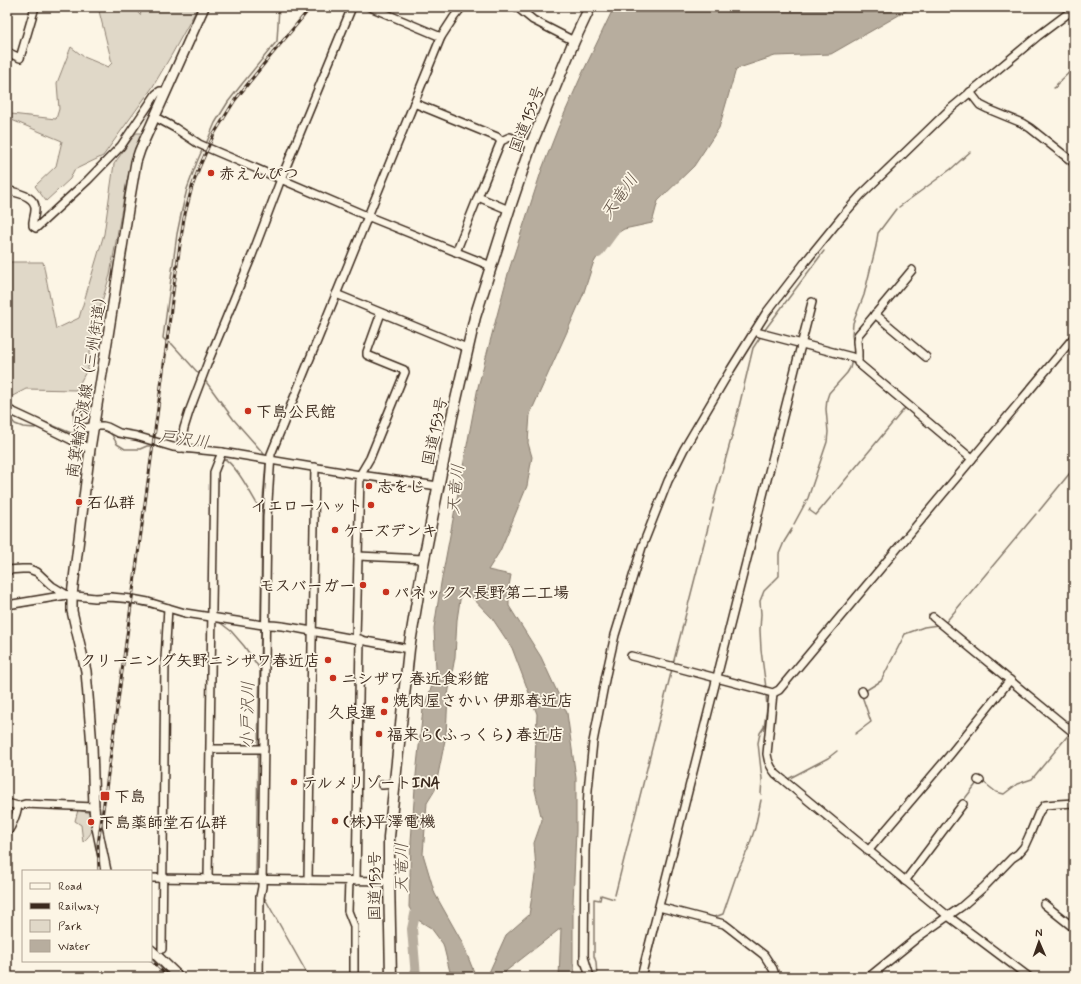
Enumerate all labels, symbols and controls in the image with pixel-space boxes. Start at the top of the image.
street label: 国道153号 [505,83,550,156]
place label: 赤えんぴつ [219,164,299,185]
marker: 赤えんぴつ [206,168,216,178]
water label: 天竜川 [596,169,643,224]
street label: 南箕輪沢渡線（三州街道） [62,287,113,480]
street label: 国道153号 [418,395,453,468]
place label: 下島公民館 [256,402,336,423]
marker: 下島公民館 [243,406,253,416]
water label: 戸沢川 [157,426,211,454]
water label: 天竜川 [442,463,470,516]
place label: 志をじ [377,477,425,498]
marker: 志をじ [364,481,374,491]
place label: 石仏群 [87,493,135,514]
place label: イエローハット [251,496,363,517]
marker: 石仏群 [74,497,84,507]
marker: イエローハット [366,500,376,510]
place label: ケーズデンキ [343,521,438,542]
marker: ケーズデンキ [330,525,340,535]
place label: モスバーガー [259,576,355,597]
marker: モスバーガー [358,580,368,590]
place label: パネックス長野第二工場 [394,583,569,604]
marker: パネックス長野第二工場 [381,587,391,597]
place label: クリーニング矢野ニシザワ春近店 [80,651,320,672]
marker: クリーニング矢野ニシザワ春近店 [323,655,333,665]
place label: ニシザワ 春近食彩館 [341,669,489,690]
marker: ニシザワ 春近食彩館 [328,673,338,683]
water label: 小戸沢川 [236,681,260,749]
place label: 焼肉屋さかい 伊那春近店 [393,691,573,712]
marker: 焼肉屋さかい 伊那春近店 [380,695,390,705]
place label: 久良運 [328,703,376,724]
marker: 久良運 [379,707,389,717]
place label: 福来ら(ふっくら) 春近店 [387,725,564,746]
marker: 福来ら(ふっくら) 春近店 [374,729,384,739]
place label: テルメリゾートINA [302,773,440,794]
marker: テルメリゾートINA [289,777,299,787]
place label: 下島 [114,787,146,808]
marker: 下島 [99,790,111,802]
place label: (株)平澤電機 [343,812,436,833]
place label: 下島薬師堂石仏群 [99,813,227,834]
marker: (株)平澤電機 [330,816,340,826]
marker: 下島薬師堂石仏群 [86,817,96,827]
water label: 天竜川 [391,843,413,894]
street label: 国道153号 [365,851,386,921]
legend [22,870,152,962]
text: Road [58,879,82,895]
text: Railway [58,899,100,915]
text: Park [58,919,82,935]
north arrow [1019,922,1059,962]
text: N [1035,926,1043,940]
text: Water [58,939,90,955]

